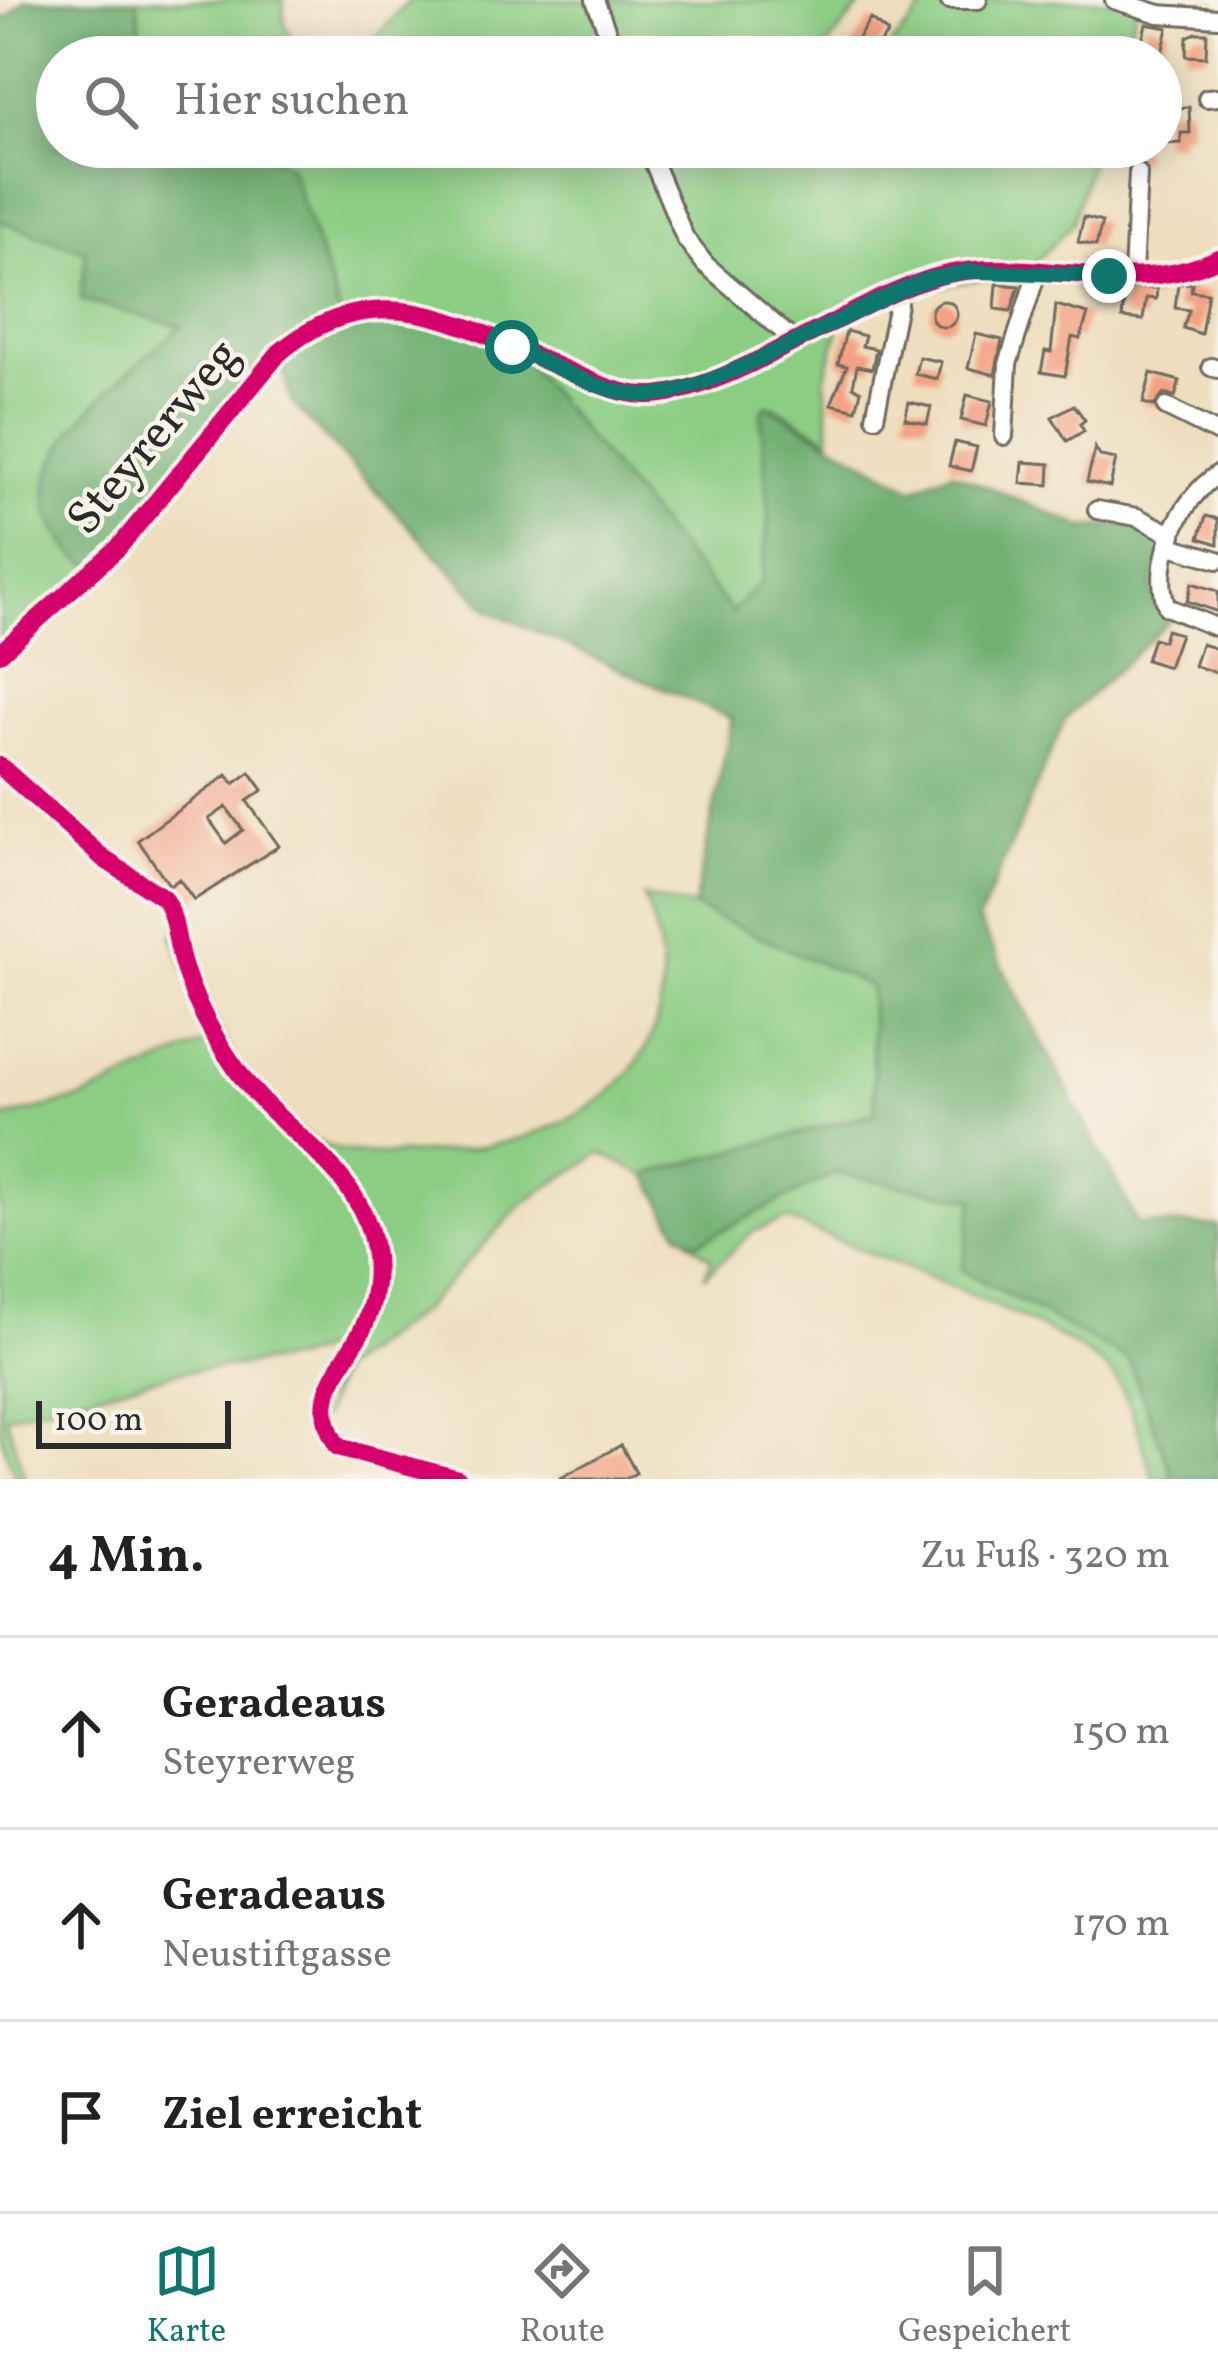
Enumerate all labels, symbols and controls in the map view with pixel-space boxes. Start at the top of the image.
search box [36,36,1182,168]
icon: search [78,69,144,135]
text: Hier suchen [174,71,409,134]
route end [1082,249,1136,303]
route start [485,320,539,374]
street label: Steyrerweg [53,325,257,551]
scale bar [36,1395,231,1448]
text: 100 m [54,1399,143,1445]
text: 4 Min. [48,1522,204,1593]
text: Zu Fuß · 320 m [920,1530,1170,1584]
text: Geradeaus [162,1674,386,1737]
icon: ahead [48,1700,114,1766]
text: 150 m [1071,1706,1170,1760]
text: Steyrerweg [162,1737,355,1791]
text: Geradeaus [162,1866,386,1929]
icon: ahead [48,1892,114,1958]
text: 170 m [1072,1898,1170,1952]
text: Neustiftgasse [162,1929,392,1983]
icon: arrive [48,2084,114,2150]
text: Ziel erreicht [162,2085,422,2148]
tab: Karte [147,2238,226,2356]
tab: Route [520,2238,605,2356]
tab: Gespeichert [898,2238,1071,2356]

